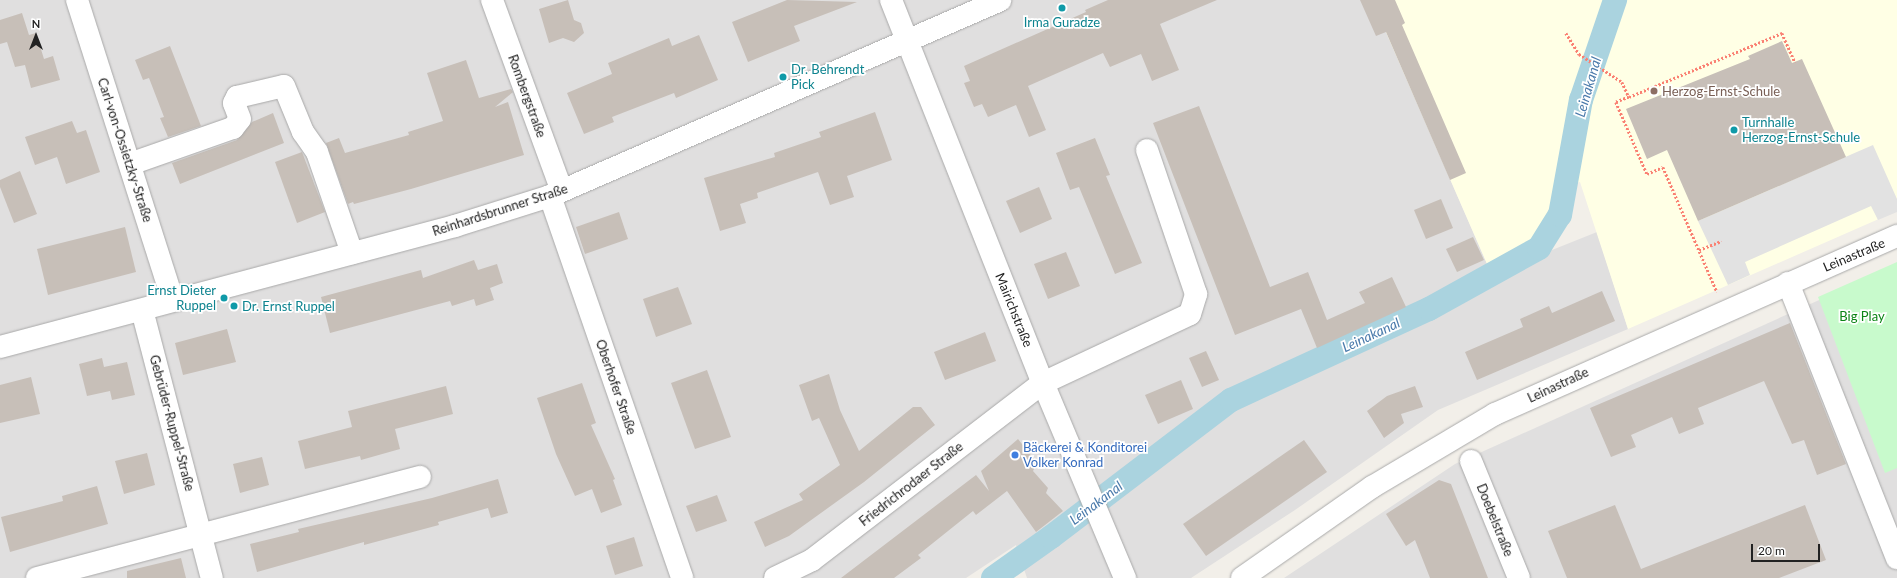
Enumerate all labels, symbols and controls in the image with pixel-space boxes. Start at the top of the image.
marker: Irma Guradze [1057,3,1067,13]
place label: Irma Guradze [1024,14,1100,30]
north arrow [16,16,56,56]
text: N [32,17,40,30]
street label: Rombergstraße [505,52,549,140]
water label: Leinakanal [1571,55,1605,119]
place label: Dr. Behrendt Pick [791,62,864,93]
marker: Dr. Behrendt Pick [778,72,788,82]
street label: Carl-von-Ossietzky-Straße [94,76,156,224]
place label: Herzog-Ernst-Schule [1662,83,1780,99]
marker: Herzog-Ernst-Schule [1649,86,1659,96]
place label: Turnhalle Herzog-Ernst-Schule [1742,115,1860,146]
marker: Turnhalle Herzog-Ernst-Schule [1729,125,1739,135]
street label: Reinhardsbrunner Straße [430,181,570,239]
street label: Leinastraße [1821,235,1887,275]
street label: Mairichstraße [992,271,1036,349]
place label: Ernst Dieter Ruppel [147,283,216,314]
marker: Ernst Dieter Ruppel [219,293,229,303]
place label: Dr. Ernst Ruppel [242,298,335,314]
marker: Dr. Ernst Ruppel [229,301,239,311]
park label: Big Play [1839,308,1885,324]
water label: Leinakanal [1339,314,1403,356]
street label: Oberhofer Straße [592,337,640,437]
street label: Gebrüder-Ruppel-Straße [146,353,198,493]
street label: Leinastraße [1525,364,1591,406]
street label: Friedrichrodaer Straße [856,439,966,529]
place label: Bäckerei & Konditorei Volker Konrad [1023,440,1147,471]
marker: Bäckerei & Konditorei Volker Konrad [1010,450,1020,460]
water label: Leinakanal [1066,478,1126,528]
street label: Doebelstraße [1473,481,1517,559]
scale bar [1753,536,1822,562]
text: 20 m [1758,543,1785,558]

